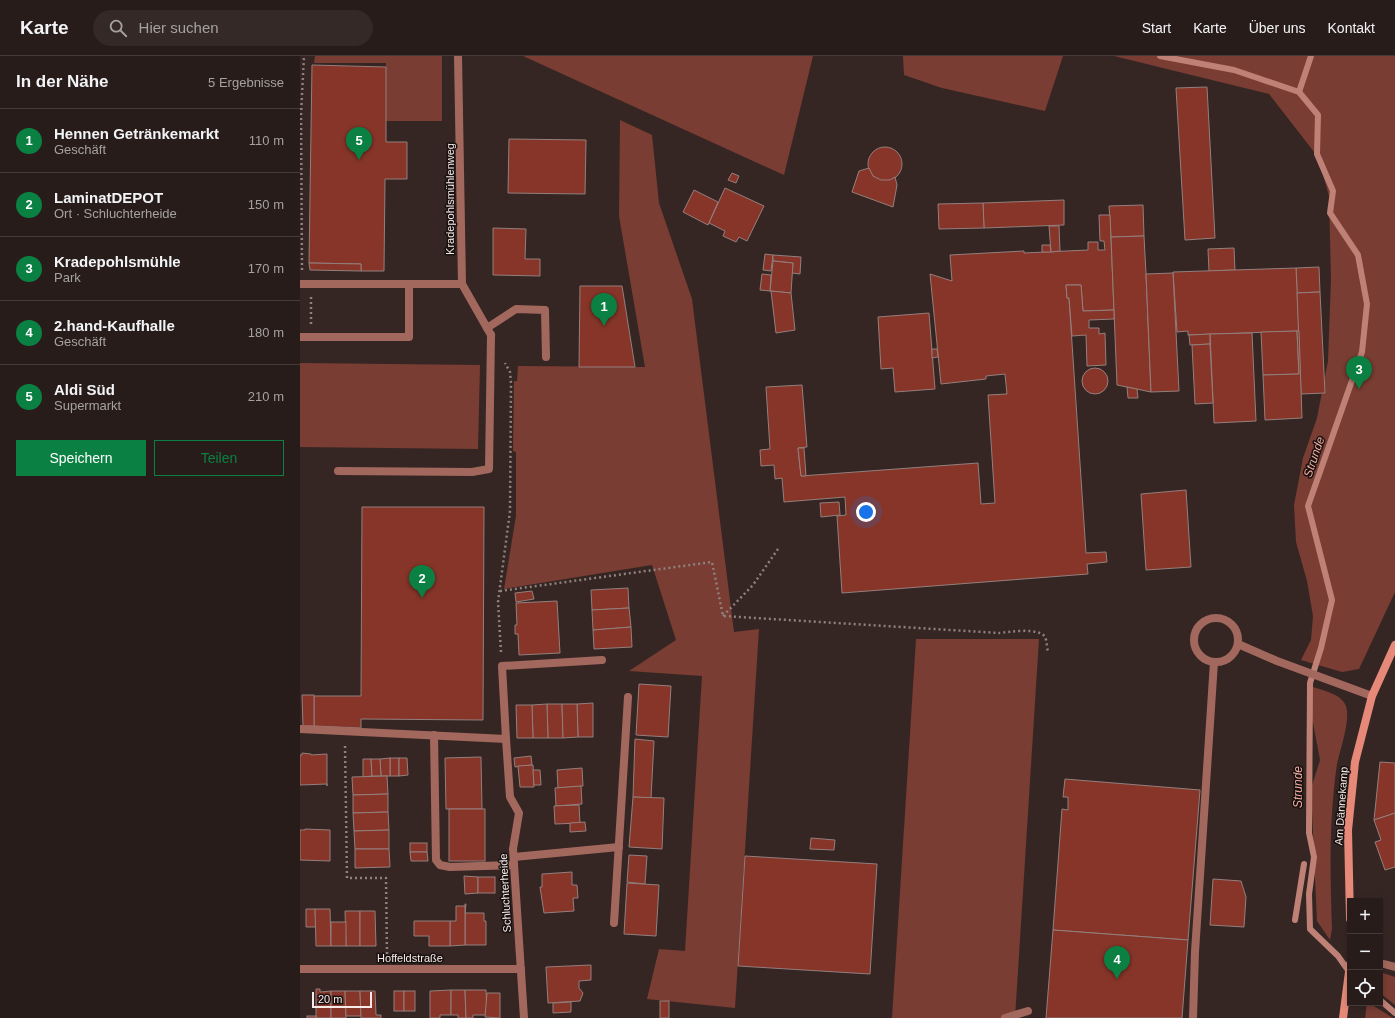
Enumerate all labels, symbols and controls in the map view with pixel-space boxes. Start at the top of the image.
search box [93,10,373,46]
text: Karte [20,17,69,38]
icon: search [107,17,129,39]
text: Hier suchen [139,19,219,36]
text: Start [1142,20,1171,36]
text: Karte [1193,20,1227,36]
text: Über uns [1249,20,1306,36]
text: Kontakt [1328,20,1375,36]
text: In der Nähe [16,72,109,91]
text: 5 Ergebnisse [208,75,284,90]
text: Hennen Getränkemarkt [54,125,219,142]
pin: 5 [346,127,372,160]
text: 1 [25,133,33,148]
text: 110 m [249,133,284,148]
text: Geschäft [54,142,106,157]
street label: Kradepohlsmühlenweg [444,143,456,255]
text: LaminatDEPOT [54,189,163,206]
text: 2 [25,197,33,212]
text: 150 m [248,197,284,212]
text: Ort · Schluchterheide [54,206,177,221]
text: Kradepohlsmühle [54,253,181,270]
text: 3 [25,261,33,276]
text: 170 m [248,261,284,276]
text: Park [54,270,81,285]
pin: 1 [591,293,617,326]
text: 2.hand-Kaufhalle [54,317,175,334]
text: 4 [25,325,33,340]
text: 180 m [248,325,284,340]
text: Geschäft [54,334,106,349]
pin: 3 [1346,356,1372,389]
text: Aldi Süd [54,381,115,398]
text: 5 [25,389,33,404]
text: 210 m [248,389,284,404]
text: Supermarkt [54,398,121,413]
water label: Strunde [1301,435,1328,479]
button: Speichern [16,440,146,476]
button: Teilen [154,440,284,476]
your location [856,502,876,522]
pin: 2 [409,565,435,598]
water label: Strunde [1291,766,1305,808]
street label: Am Dännekamp [1332,766,1350,846]
street label: Schluchterheide [497,853,513,933]
map controls [1347,898,1383,1006]
button: + [1347,898,1383,934]
button: − [1347,934,1383,970]
pin: 4 [1104,946,1130,979]
street label: Hoffeldstraße [377,952,443,964]
button: locate [1347,970,1383,1006]
scale bar [312,990,372,1009]
text: 20 m [318,993,342,1005]

